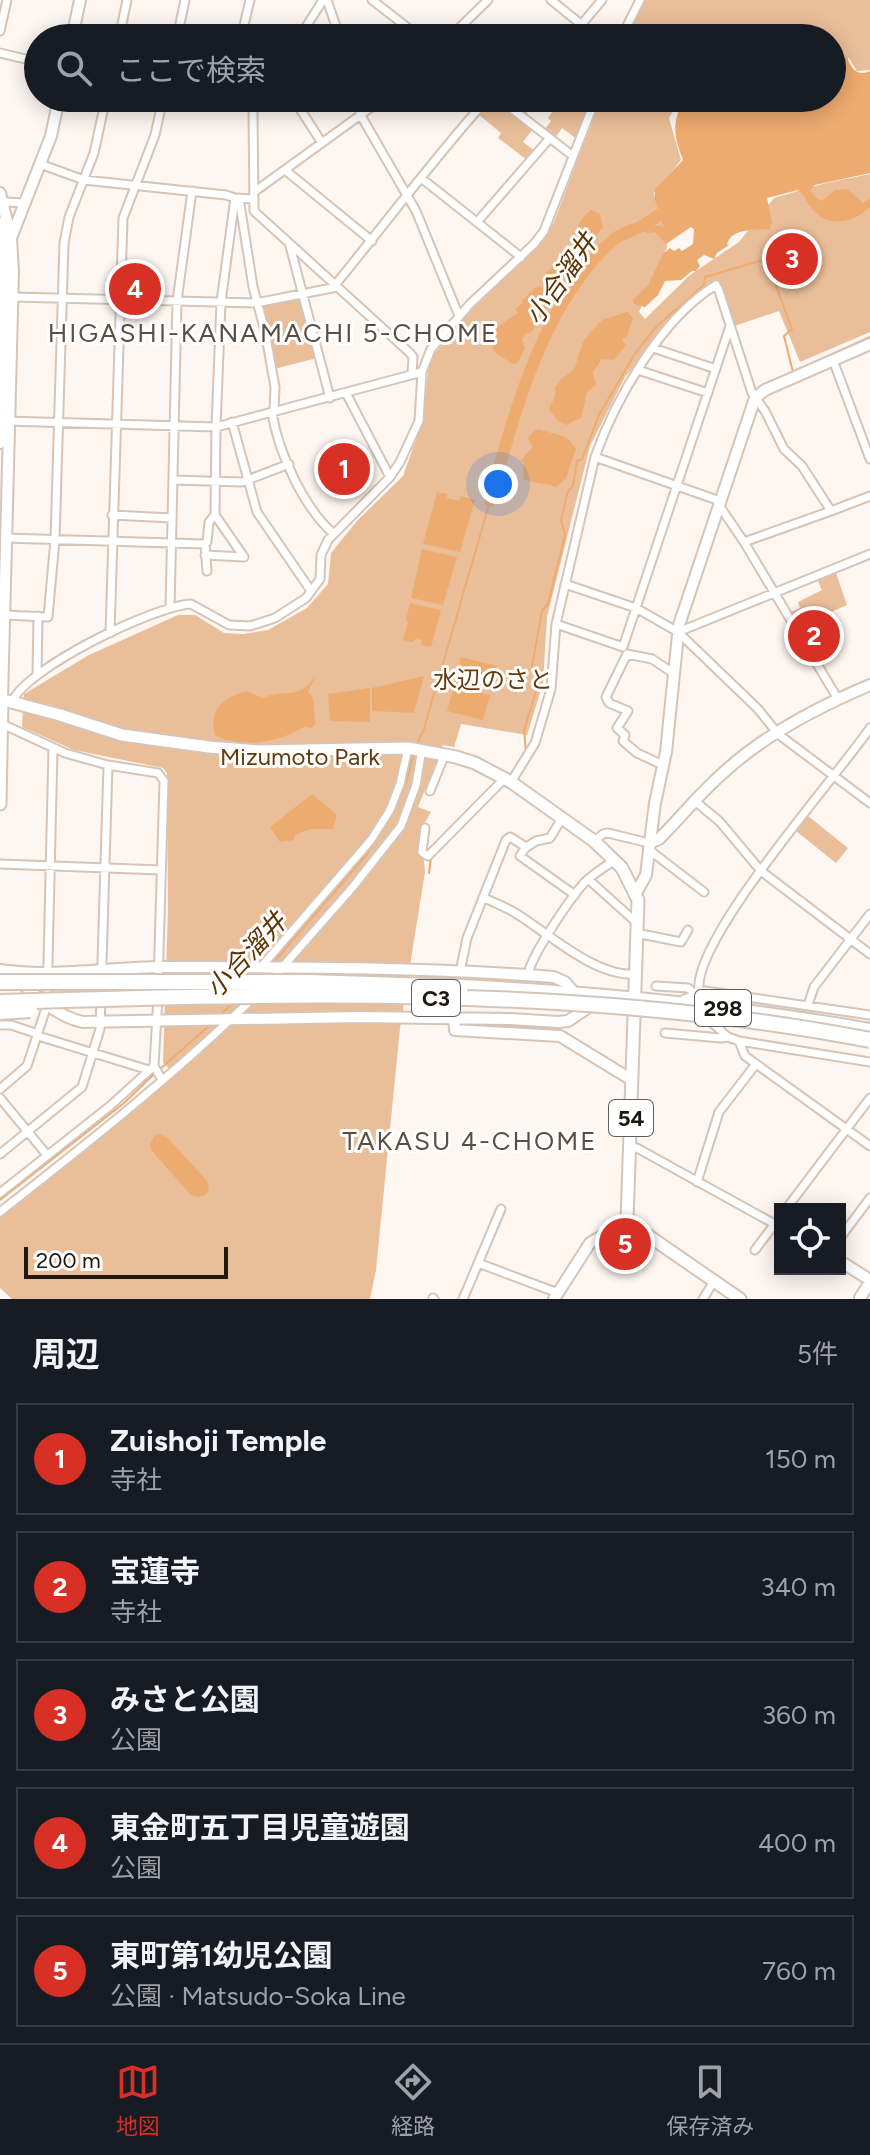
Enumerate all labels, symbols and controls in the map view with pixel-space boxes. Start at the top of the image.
search box [24,24,846,112]
icon: search [52,46,96,90]
text: ここで検索 [116,52,266,89]
water label: 小合溜井 [518,226,605,331]
pin: 3 [766,229,818,289]
pin: 4 [109,259,161,319]
district label: HIGASHI-KANAMACHI 5-CHOME [48,317,498,349]
pin: 1 [318,439,370,499]
your location [478,464,518,504]
pin: 2 [788,606,840,666]
park label: 水辺のさと [433,665,553,694]
park label: Mizumoto Park [220,742,380,771]
water label: 小合溜井 [199,905,295,1004]
road number: C3 [412,980,460,1016]
road number: 298 [695,990,751,1026]
road number: 54 [609,1100,653,1136]
district label: TAKASU 4-CHOME [342,1125,598,1157]
map controls [774,1203,846,1275]
button: locate [774,1203,846,1275]
pin: 5 [599,1214,651,1274]
scale bar [24,1243,228,1279]
text: 200 m [36,1247,101,1274]
text: 周辺 [32,1334,100,1375]
text: 5件 [797,1338,838,1370]
text: Zuishoji Temple [110,1422,326,1459]
text: 1 [55,1443,65,1475]
text: 150 m [765,1443,836,1475]
text: 寺社 [110,1464,162,1496]
text: 宝蓮寺 [110,1553,200,1590]
text: 2 [52,1571,68,1603]
text: 340 m [760,1571,836,1603]
text: 寺社 [110,1596,162,1628]
text: みさと公園 [110,1681,260,1718]
text: 3 [53,1699,67,1731]
text: 360 m [762,1699,836,1731]
text: 公園 [110,1724,162,1756]
text: 東金町五丁目児童遊園 [110,1809,410,1846]
text: 4 [52,1827,68,1859]
text: 400 m [758,1827,836,1859]
text: 公園 [110,1852,162,1884]
text: 東町第1幼児公園 [110,1937,333,1974]
text: 5 [52,1955,68,1987]
text: 760 m [762,1955,836,1987]
text: 公園 · Matsudo-Soka Line [110,1980,406,2012]
tab: 地図 [116,2060,160,2140]
tab: 経路 [391,2060,435,2140]
tab: 保存済み [666,2060,754,2140]

